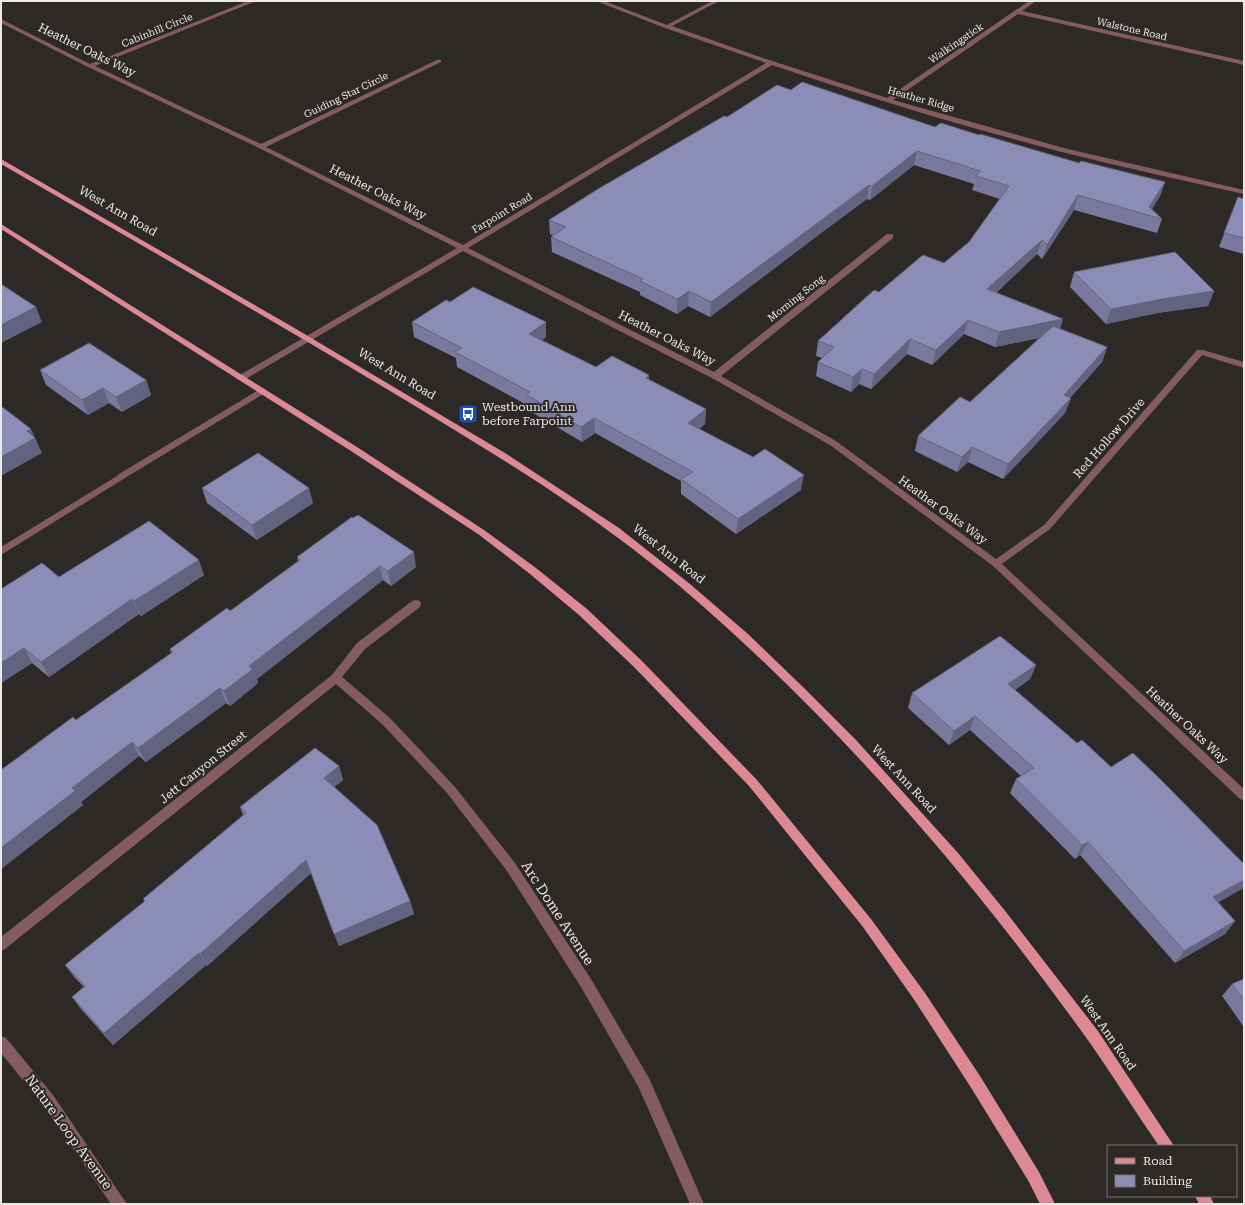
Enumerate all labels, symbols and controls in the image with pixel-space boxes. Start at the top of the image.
street label: Cabinhill Circle [120,11,195,49]
street label: Walstone Road [1096,16,1169,43]
street label: Heather Oaks Way [36,20,139,80]
street label: Walkingstick [927,20,986,65]
street label: Guiding Star Circle [302,70,390,120]
street label: Heather Ridge [886,84,956,114]
street label: Heather Oaks Way [327,162,430,223]
street label: West Ann Road [76,183,160,239]
street label: Farpoint Road [470,190,535,235]
street label: Morning Song [766,272,827,323]
street label: Heather Oaks Way [616,308,719,369]
street label: West Ann Road [356,345,439,403]
street label: Red Hollow Drive [1070,395,1148,481]
place label: Westbound Ann before Farpoint [482,400,576,428]
bus stop icon: Westbound Ann before Farpoint [457,403,479,425]
street label: Heather Oaks Way [896,473,991,548]
street label: West Ann Road [630,521,708,587]
street label: Heather Oaks Way [1143,683,1231,767]
street label: Jett Canyon Street [157,727,250,806]
street label: West Ann Road [869,742,939,816]
street label: Arc Dome Avenue [518,858,598,968]
street label: West Ann Road [1077,993,1139,1073]
street label: Nature Loop Avenue [22,1071,116,1193]
legend [1107,1145,1237,1197]
text: Road [1143,1154,1173,1168]
text: Building [1143,1174,1192,1188]

